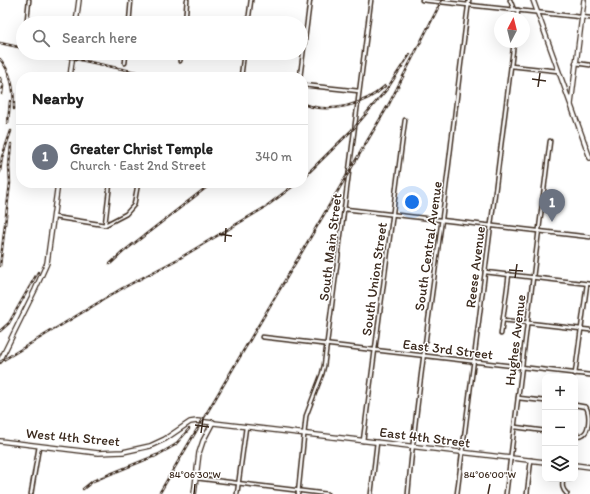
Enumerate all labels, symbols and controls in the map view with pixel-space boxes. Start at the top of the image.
north arrow [494,12,530,48]
search box [16,16,308,60]
icon: search [30,27,52,49]
text: Search here [62,29,137,47]
text: Nearby [32,88,84,108]
text: Greater Christ Temple [70,140,213,158]
text: 1 [42,149,48,164]
text: 340 m [255,149,292,164]
text: Church · East 2nd Street [70,158,206,173]
street label: South Central Avenue [411,180,446,312]
pin: 1 [539,189,565,222]
street label: South Main Street [315,192,346,302]
your location [402,192,422,212]
street label: South Union Street [358,221,391,337]
street label: Reese Avenue [462,225,489,309]
street label: Hughes Avenue [501,293,530,387]
street label: East 3rd Street [402,336,494,363]
map controls [542,374,578,482]
button: + [542,374,578,410]
button: − [542,410,578,446]
street label: East 4th Street [379,423,471,451]
street label: West 4th Street [25,425,121,450]
button: layers [542,446,578,482]
text: 84°06'30"W [169,468,221,481]
text: 84°06'00"W [464,468,517,481]

